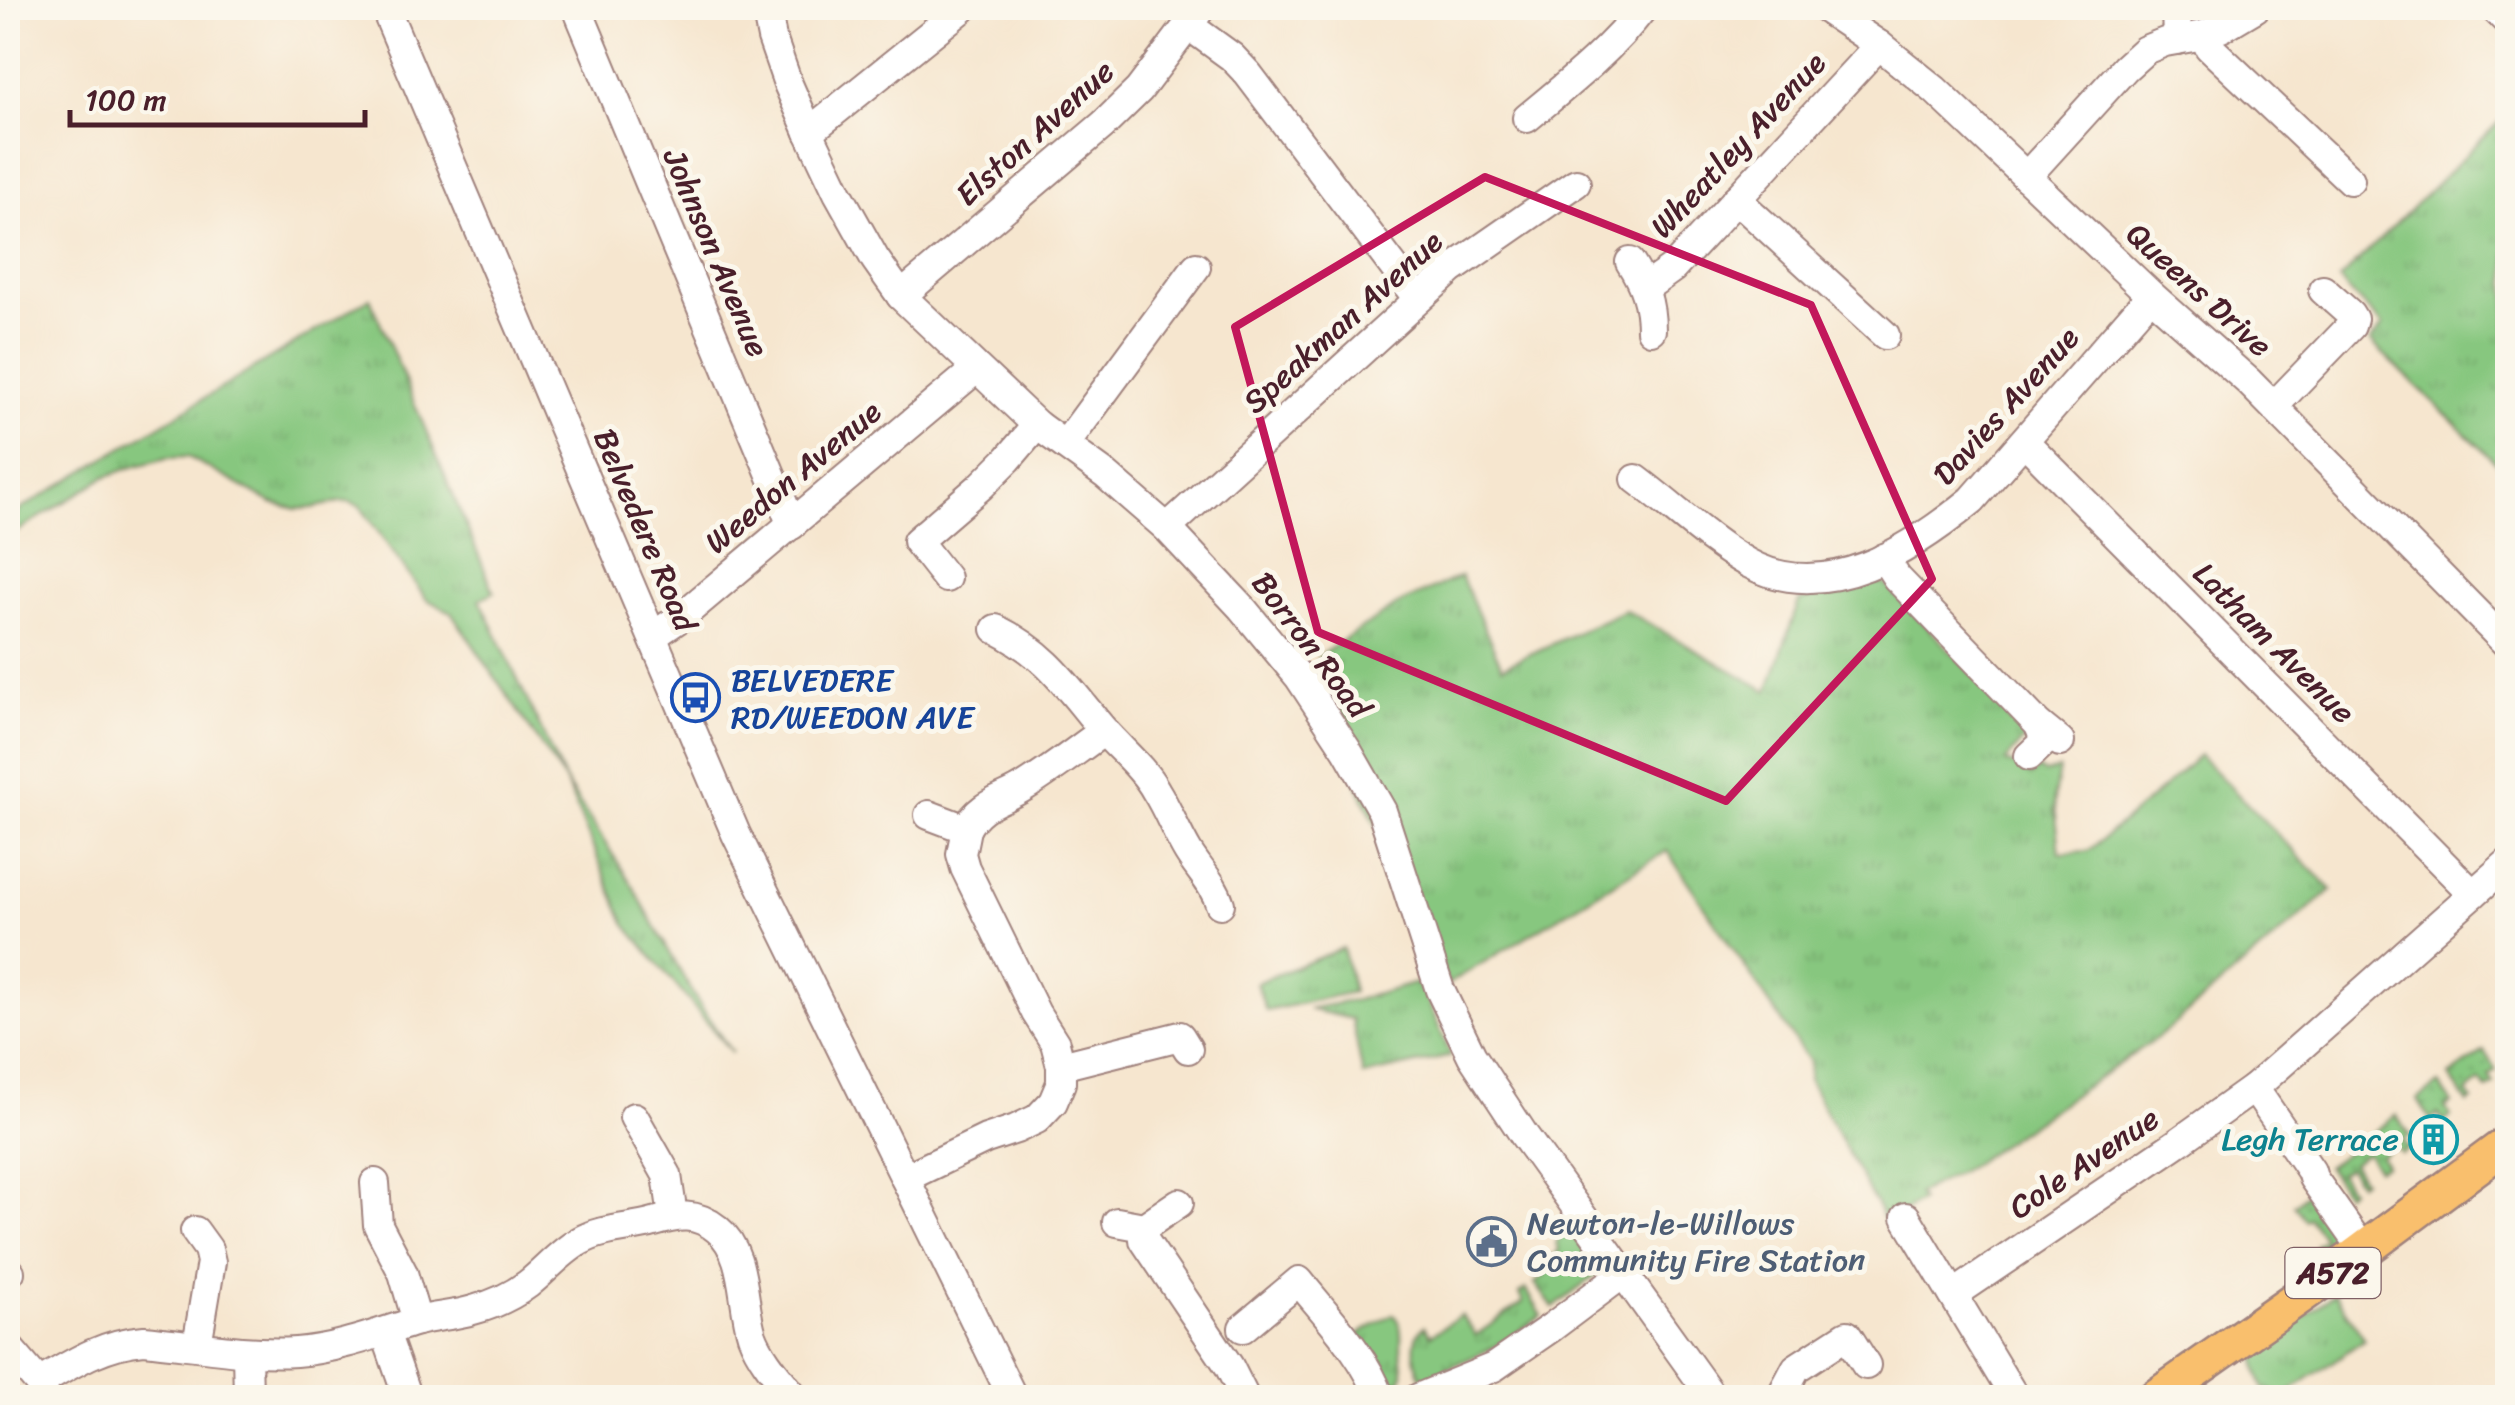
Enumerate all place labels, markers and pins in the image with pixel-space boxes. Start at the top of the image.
place label: BELVEDERE RD/WEEDON AVE [731,652,976,746]
bus stop icon: BELVEDERE RD/WEEDON AVE [670,672,722,724]
place label: Legh Terrace [2221,1111,2399,1168]
building icon: Legh Terrace [2408,1113,2460,1165]
place label: Newton-le-Willows Community Fire Station [1527,1195,1865,1289]
public building icon: Newton-le-Willows Community Fire Station [1466,1215,1518,1267]

